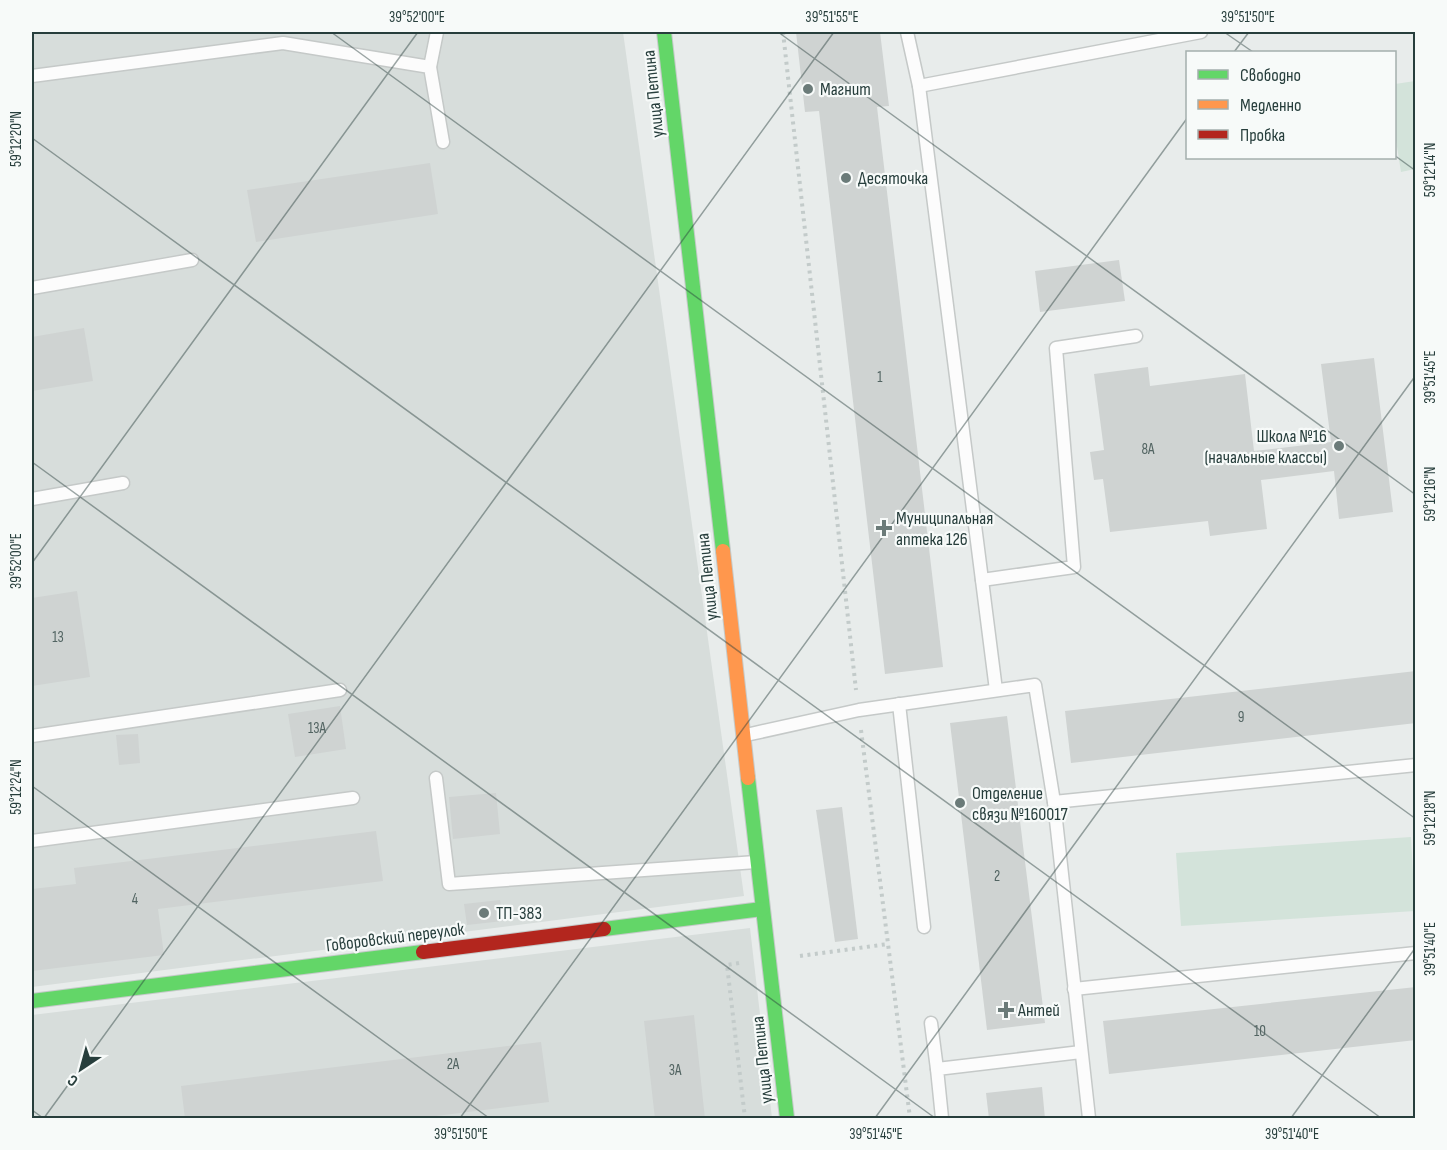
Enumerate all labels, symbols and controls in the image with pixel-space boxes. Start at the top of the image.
text: 39°52'00"E [389,8,445,27]
text: 39°51'55"E [805,8,859,27]
text: 39°51'50"E [1221,8,1275,27]
street label: улица Петина [638,49,669,139]
legend [1186,51,1396,159]
text: Свободно [1240,65,1301,86]
place label: Магнит [820,79,871,100]
marker: Магнит [801,82,815,96]
text: Медленно [1240,95,1302,116]
text: 59°12'20"N [7,111,26,167]
text: Пробка [1240,125,1285,146]
text: 59°12'14"N [1421,143,1440,197]
place label: Десяточка [858,168,928,189]
marker: Десяточка [839,171,853,185]
text: 39°51'45"E [1421,350,1440,404]
house number: 1 [877,368,883,387]
place label: Школа №16 (начальные классы) [1204,426,1327,468]
marker: Школа №16 (начальные классы) [1332,439,1346,453]
house number: 8А [1142,440,1155,459]
text: 59°12'16"N [1421,467,1440,521]
place label: Муниципальная аптека 126 [896,508,993,550]
marker: Муниципальная аптека 126 [877,521,891,535]
street label: улица Петина [692,532,723,622]
text: 39°52'00"E [7,533,26,589]
house number: 13 [52,628,64,647]
house number: 9 [1238,708,1244,727]
house number: 13А [308,719,327,738]
text: 59°12'24"N [7,759,26,815]
place label: Отделение связи №160017 [972,783,1069,825]
text: 59°12'18"N [1421,791,1440,845]
marker: Отделение связи №160017 [953,796,967,810]
house number: 2 [994,867,1000,886]
house number: 4 [132,890,138,909]
place label: ТП-383 [496,903,542,924]
marker: ТП-383 [477,906,491,920]
street label: Говоровский переулок [325,919,466,956]
text: 39°51'40"E [1421,922,1440,976]
place label: Антей [1017,1000,1060,1021]
marker: Антей [999,1003,1013,1017]
street label: улица Петина [747,1015,778,1105]
house number: 10 [1254,1022,1266,1041]
north arrow [51,1039,111,1099]
house number: 2А [447,1055,460,1074]
house number: 3А [669,1061,682,1080]
text: С [64,1070,82,1090]
text: 39°51'50"E [434,1125,488,1144]
text: 39°51'45"E [849,1125,903,1144]
text: 39°51'40"E [1265,1125,1319,1144]

